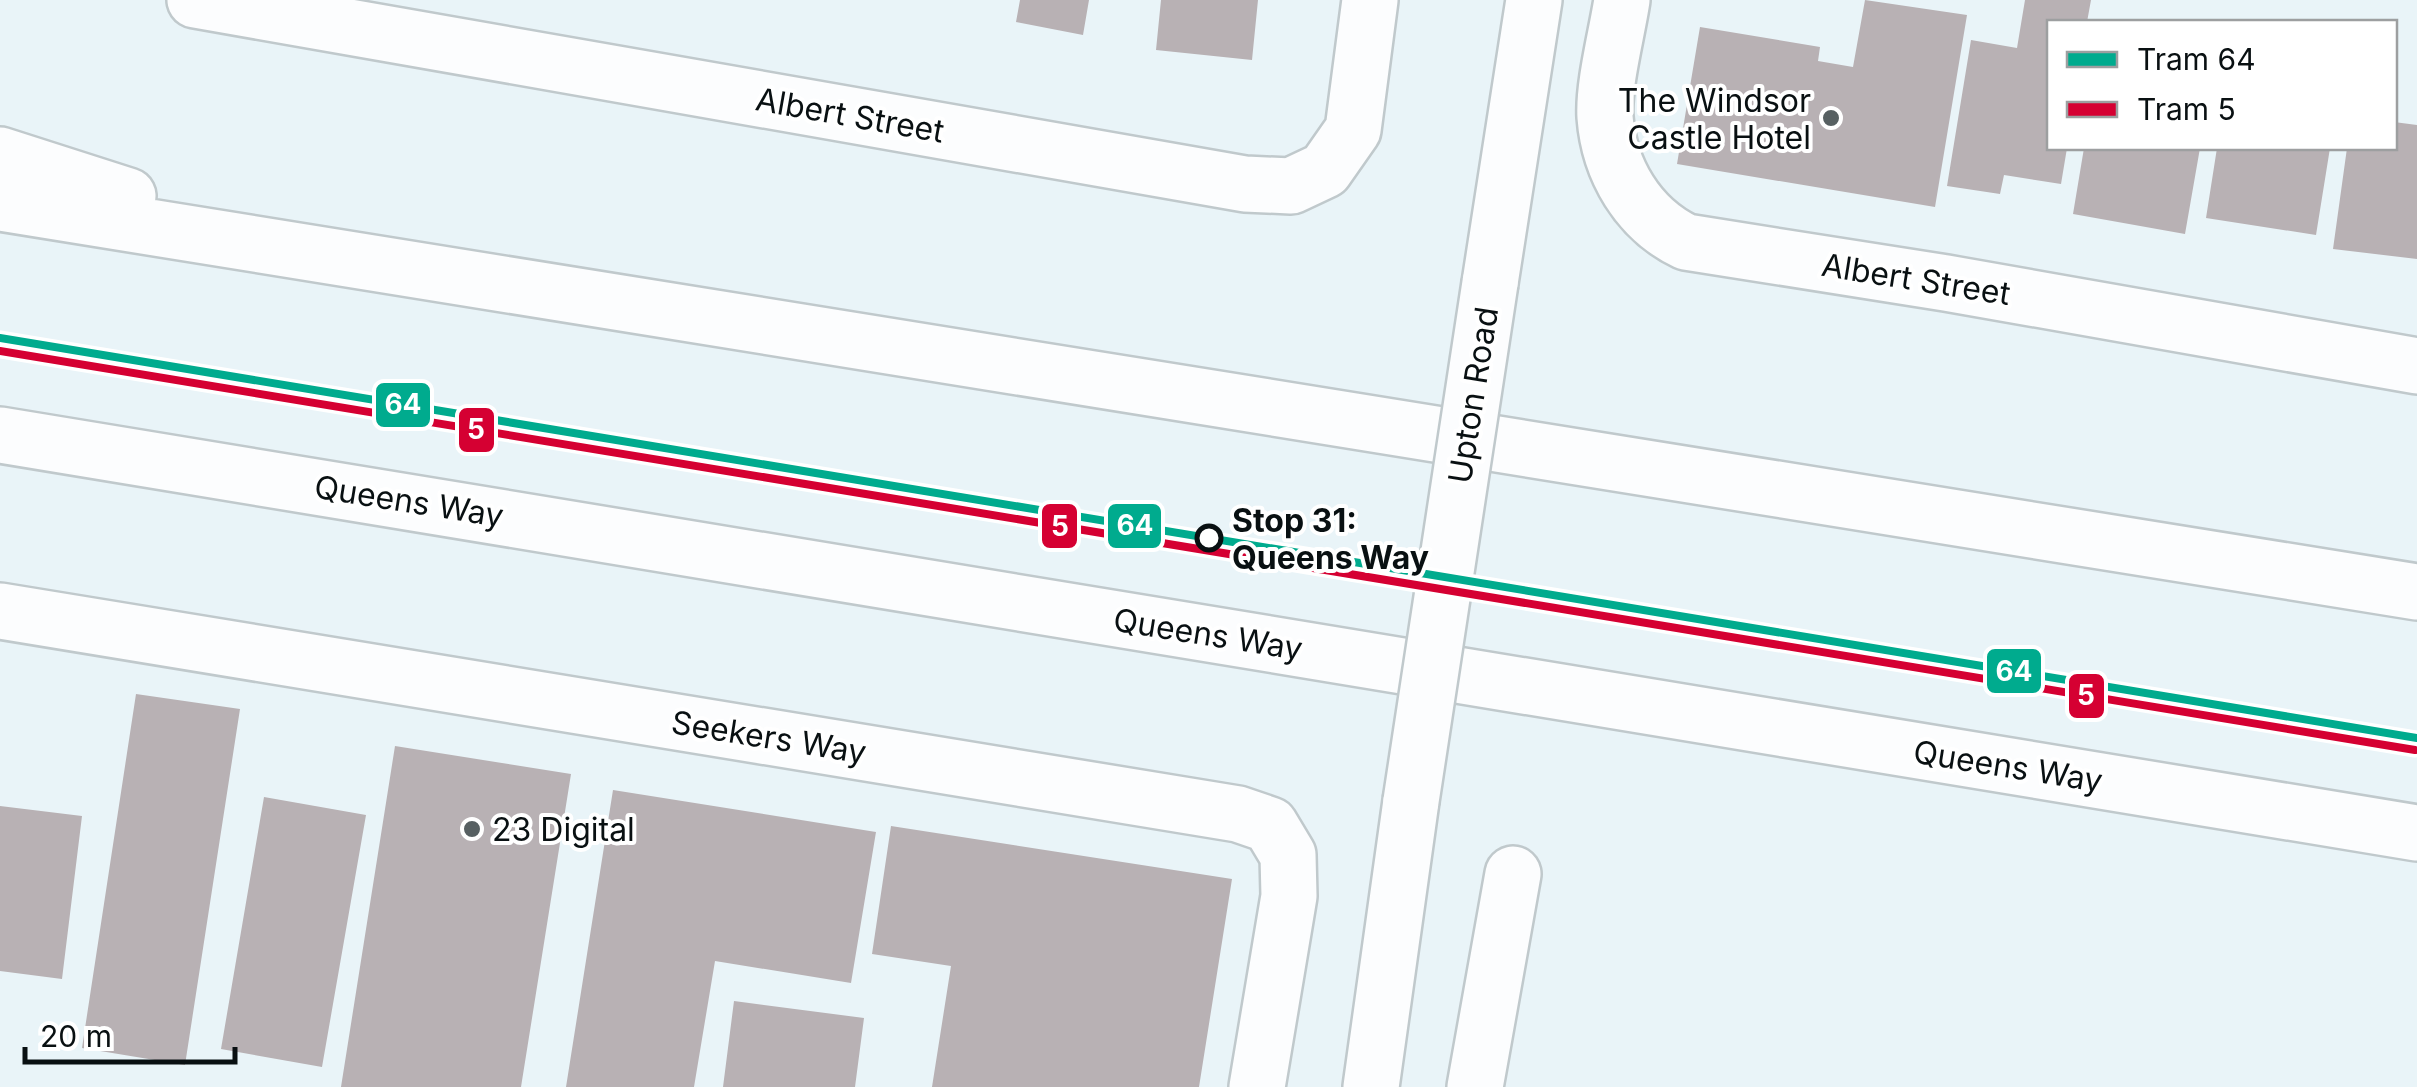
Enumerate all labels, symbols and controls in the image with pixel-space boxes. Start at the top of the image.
legend [2047,20,2397,150]
text: Tram 64 [2137,41,2256,77]
street label: Albert Street [753,79,947,151]
place label: The Windsor Castle Hotel [1618,81,1811,157]
text: Tram 5 [2137,91,2236,127]
marker: The Windsor Castle Hotel [1820,107,1842,129]
street label: Albert Street [1819,245,2013,313]
street label: Upton Road [1440,304,1506,486]
line badge: 64 [374,381,432,429]
text: 64 [384,387,422,421]
line badge: 5 [457,406,496,454]
text: 5 [467,412,485,446]
street label: Queens Way [312,467,506,535]
place label: Stop 31: Queens Way [1232,501,1429,577]
line badge: 5 [1040,502,1079,550]
line badge: 64 [1106,502,1163,550]
text: 64 [1116,508,1154,542]
text: 5 [1051,509,1069,543]
marker: Stop 31: Queens Way [1196,525,1222,551]
street label: Queens Way [1111,600,1305,668]
line badge: 64 [1985,647,2043,695]
text: 64 [1995,654,2033,688]
line badge: 5 [2067,672,2106,720]
text: 5 [2077,678,2095,712]
street label: Seekers Way [669,702,869,772]
street label: Queens Way [1911,732,2105,800]
place label: 23 Digital [492,810,635,849]
marker: 23 Digital [461,818,483,840]
scale bar [25,1002,235,1064]
text: 20 m [40,1018,112,1054]

